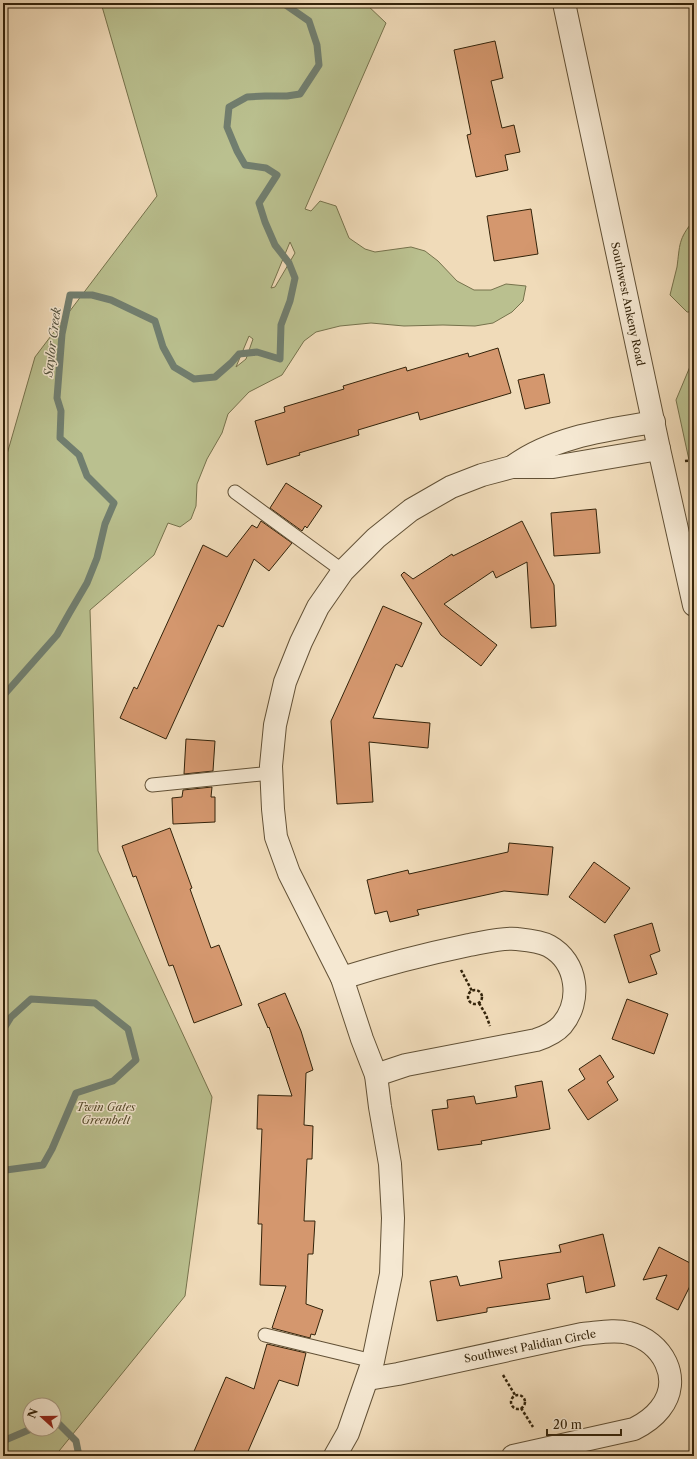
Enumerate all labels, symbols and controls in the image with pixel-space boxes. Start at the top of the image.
street label: Southwest Ankeny Road [608,241,648,368]
water label: Saylor Creek [40,306,64,378]
park label: Twin Gates Greenbelt [76,1100,136,1127]
street label: Southwest Palidian Circle [463,1326,597,1366]
north arrow [22,1397,62,1437]
text: N [24,1406,41,1420]
scale bar [547,1411,621,1437]
text: 20 m [553,1417,582,1432]

